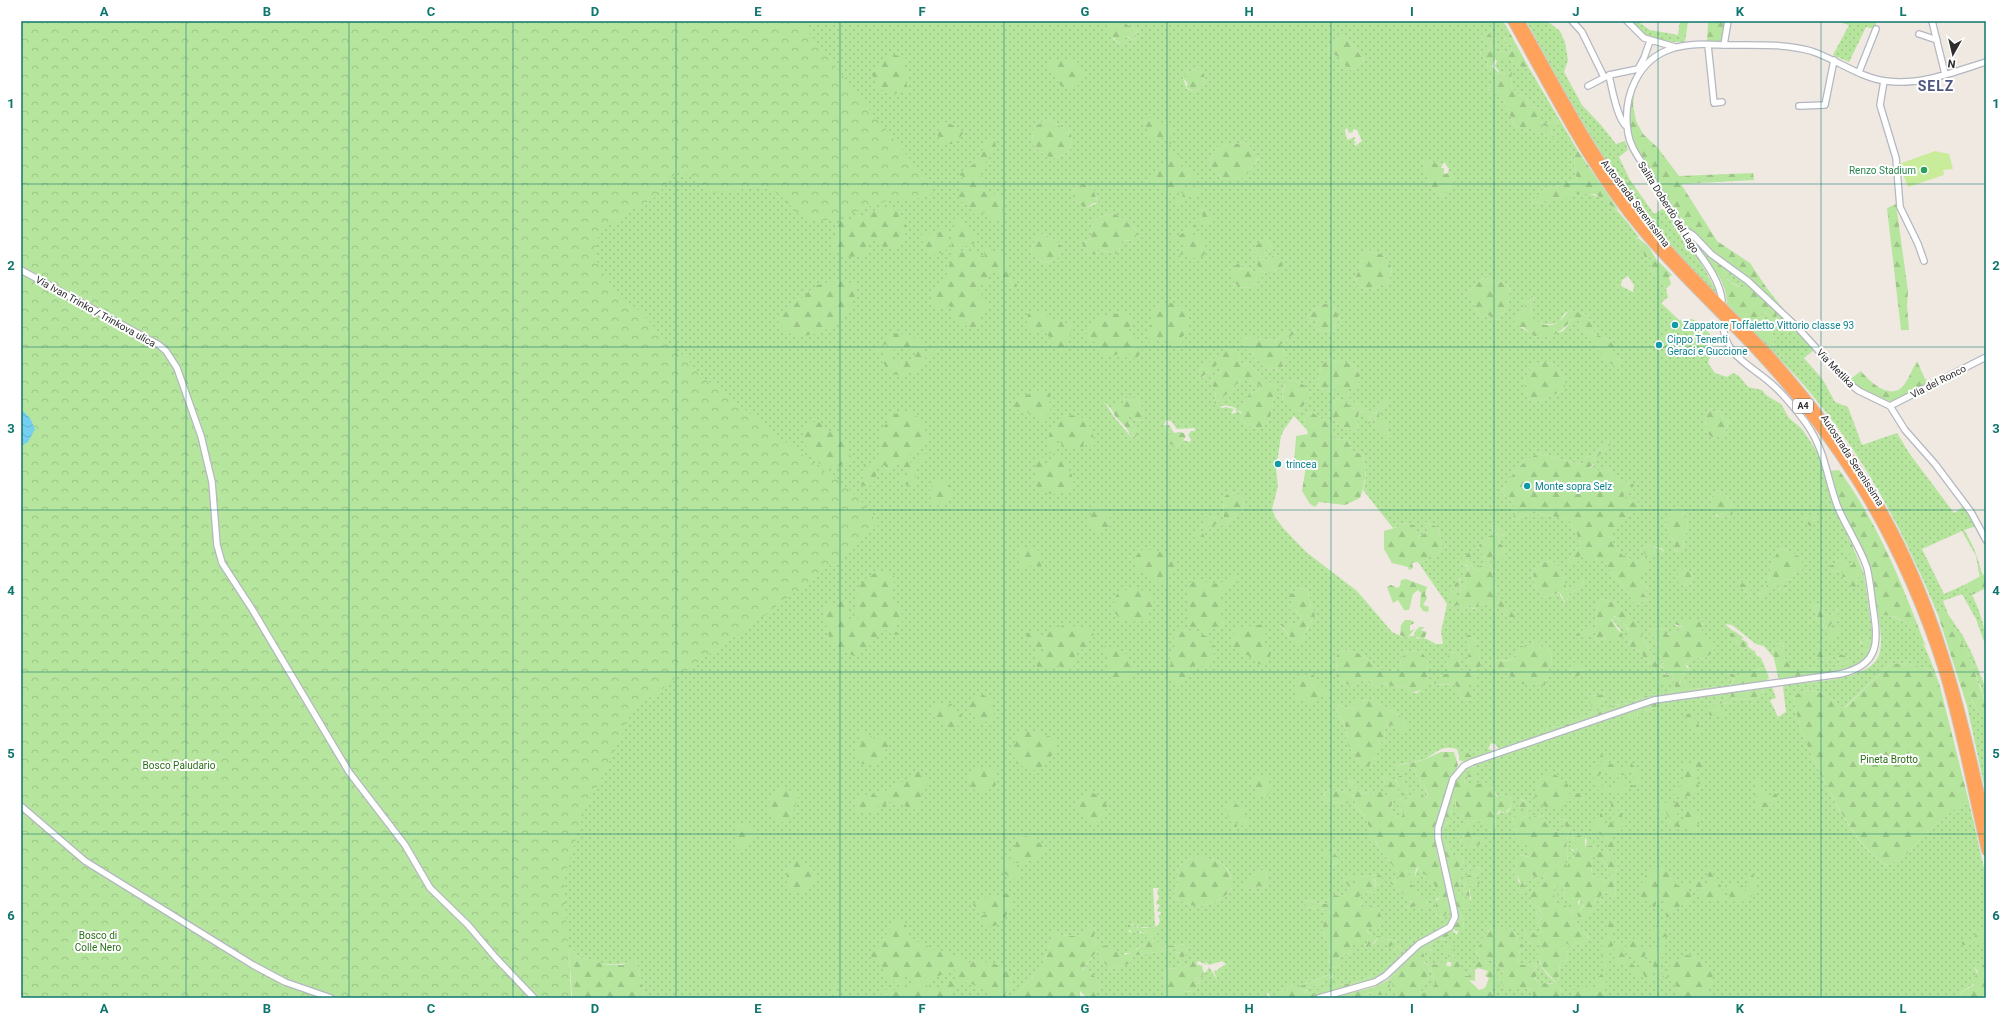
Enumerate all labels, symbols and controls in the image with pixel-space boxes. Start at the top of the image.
text: A [100,4,109,19]
text: B [263,4,271,19]
text: C [427,4,436,19]
text: D [591,4,599,19]
text: E [754,4,762,19]
text: F [918,4,926,19]
text: G [1081,4,1090,19]
text: H [1244,4,1254,19]
text: I [1410,4,1414,19]
text: J [1572,4,1580,19]
text: K [1736,4,1745,19]
text: L [1899,4,1907,19]
north arrow [1933,34,1973,74]
text: N [1947,56,1956,70]
district label: SELZ [1918,78,1954,94]
text: 1 [7,96,15,111]
text: 1 [1992,96,2000,111]
street label: Autostrada Serenissima [1599,158,1672,249]
street label: Salita Doberdò del Lago [1636,160,1701,255]
place label: Renzo Stadium [1849,165,1916,176]
marker: Renzo Stadium [1919,165,1929,175]
text: 2 [7,258,15,273]
text: 2 [1992,258,2000,273]
street label: Via Ivan Trinko / Trinkova ulica [34,274,158,349]
marker: Zappatore Toffaletto Vittorio classe 93 [1670,320,1680,330]
place label: Zappatore Toffaletto Vittorio classe 93 [1683,320,1854,331]
place label: Cippo Tenenti Geraci e Guccione [1667,334,1747,357]
marker: Cippo Tenenti Geraci e Guccione [1654,340,1664,350]
street label: Via Metlika [1815,347,1857,390]
street label: Via del Ronco [1909,363,1968,400]
road number: A4 [1793,399,1813,413]
street label: Autostrada Serenissima [1819,413,1886,508]
text: 3 [7,421,15,436]
text: 3 [1992,421,2000,436]
marker: trincea [1273,459,1283,469]
place label: trincea [1286,459,1317,470]
marker: Monte sopra Selz [1522,481,1532,491]
place label: Monte sopra Selz [1535,481,1612,492]
text: 4 [7,583,15,598]
text: 4 [1992,583,2000,598]
text: 5 [7,746,15,761]
text: 5 [1992,746,2000,761]
park label: Pineta Brotto [1860,754,1918,765]
park label: Bosco Paludario [143,760,216,771]
text: 6 [7,908,15,923]
text: 6 [1992,908,2000,923]
park label: Bosco di Colle Nero [75,930,121,953]
text: A [100,1001,109,1016]
text: B [263,1001,271,1016]
text: C [427,1001,436,1016]
text: D [591,1001,599,1016]
text: E [754,1001,762,1016]
text: F [918,1001,926,1016]
text: G [1081,1001,1090,1016]
text: H [1244,1001,1254,1016]
text: I [1410,1001,1414,1016]
text: J [1572,1001,1580,1016]
text: K [1736,1001,1745,1016]
text: L [1899,1001,1907,1016]

